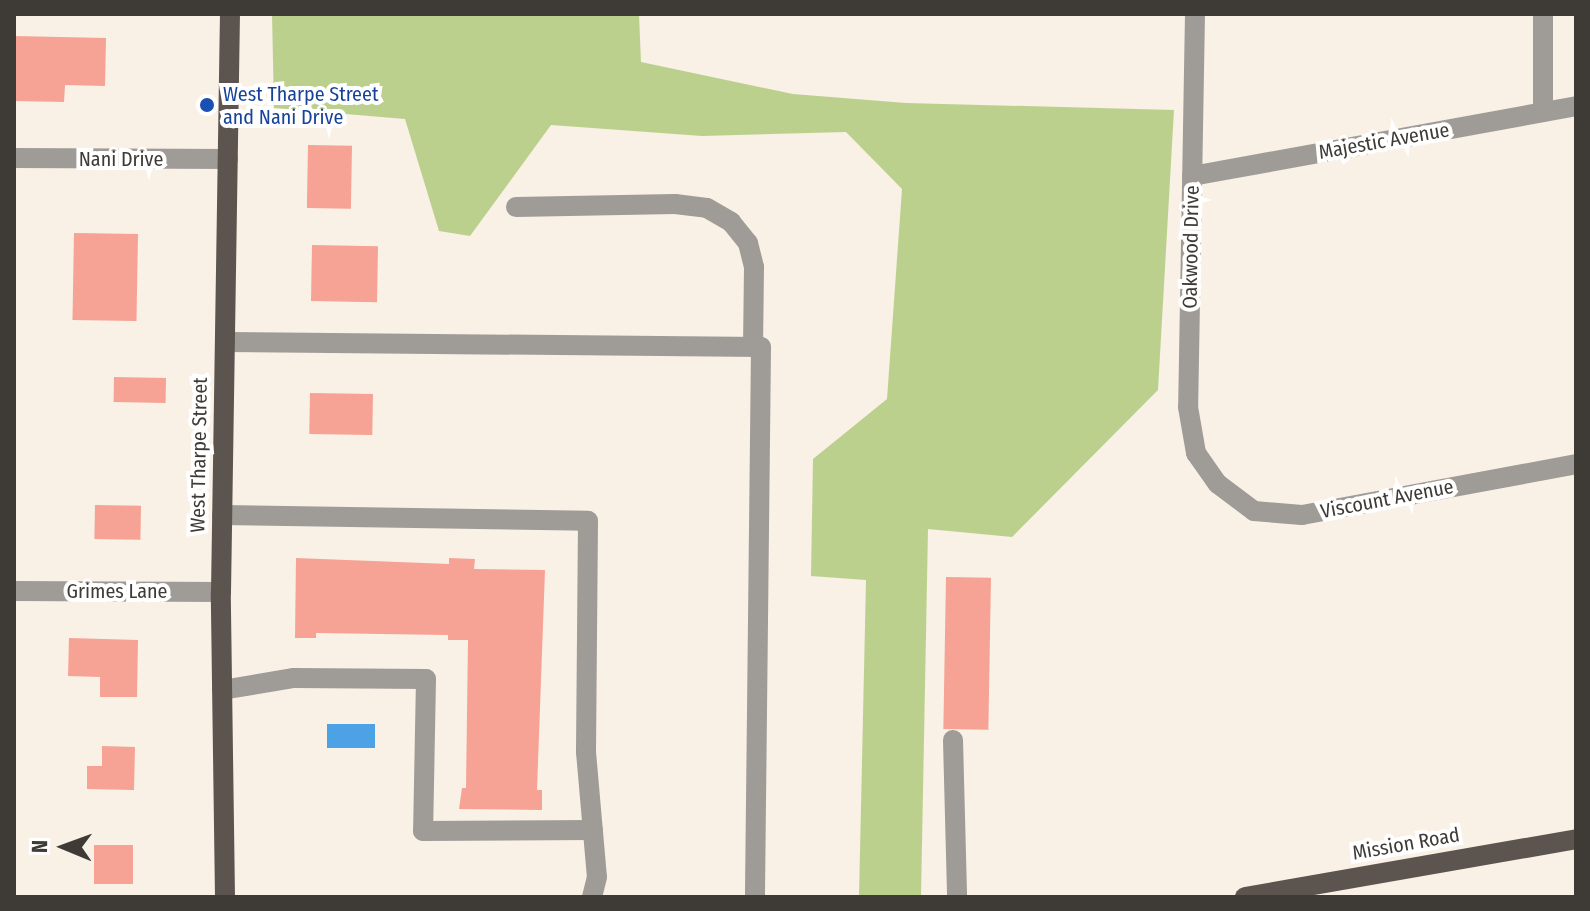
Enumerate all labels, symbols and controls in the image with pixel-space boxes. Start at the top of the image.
place label: West Tharpe Street and Nani Drive [223,82,378,129]
marker: West Tharpe Street and Nani Drive [198,96,216,114]
street label: Majestic Avenue [1317,118,1451,164]
street label: Nani Drive [79,147,163,171]
street label: Oakwood Drive [1178,185,1204,309]
street label: West Tharpe Street [186,377,212,533]
street label: Viscount Avenue [1319,474,1455,524]
street label: Grimes Lane [67,579,167,603]
north arrow [24,807,104,887]
street label: Mission Road [1351,823,1461,865]
text: N [26,840,53,853]

